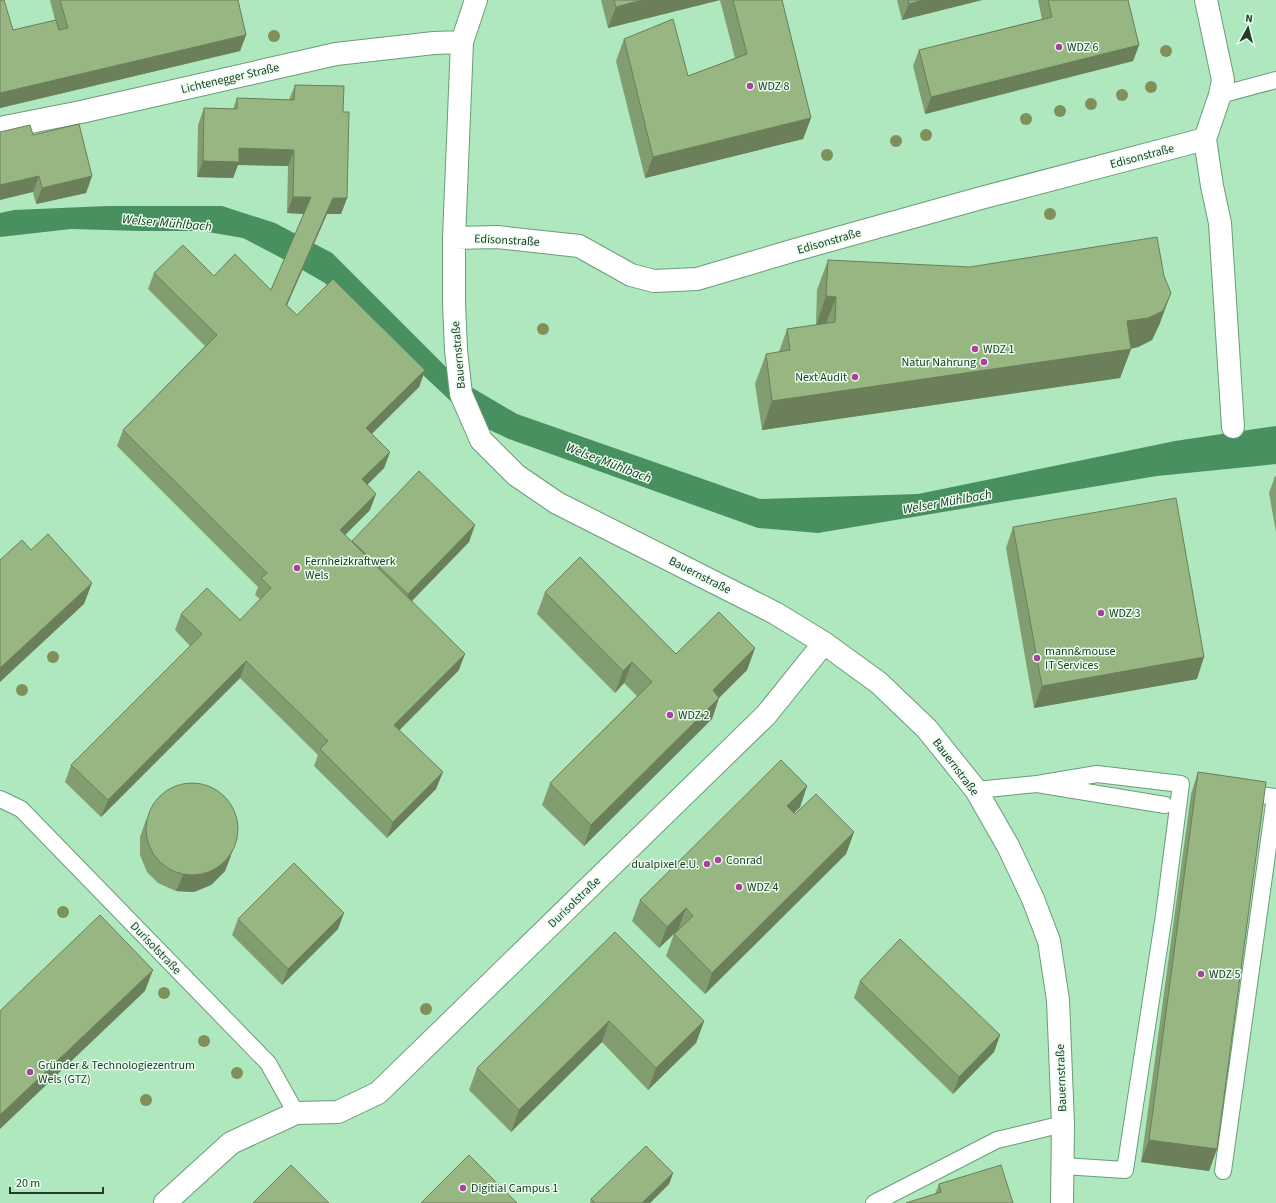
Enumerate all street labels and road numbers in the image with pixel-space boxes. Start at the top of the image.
street label: Lichtenegger Straße [179,59,281,98]
street label: Edisonstraße [1108,140,1176,173]
street label: Edisonstraße [795,224,863,259]
street label: Edisonstraße [474,230,540,251]
street label: Bauernstraße [447,320,470,390]
street label: Bauernstraße [666,552,734,598]
street label: Bauernstraße [928,735,983,800]
street label: Durisolstraße [544,873,604,932]
street label: Durisolstraße [126,918,185,978]
street label: Bauernstraße [1052,1044,1071,1112]

